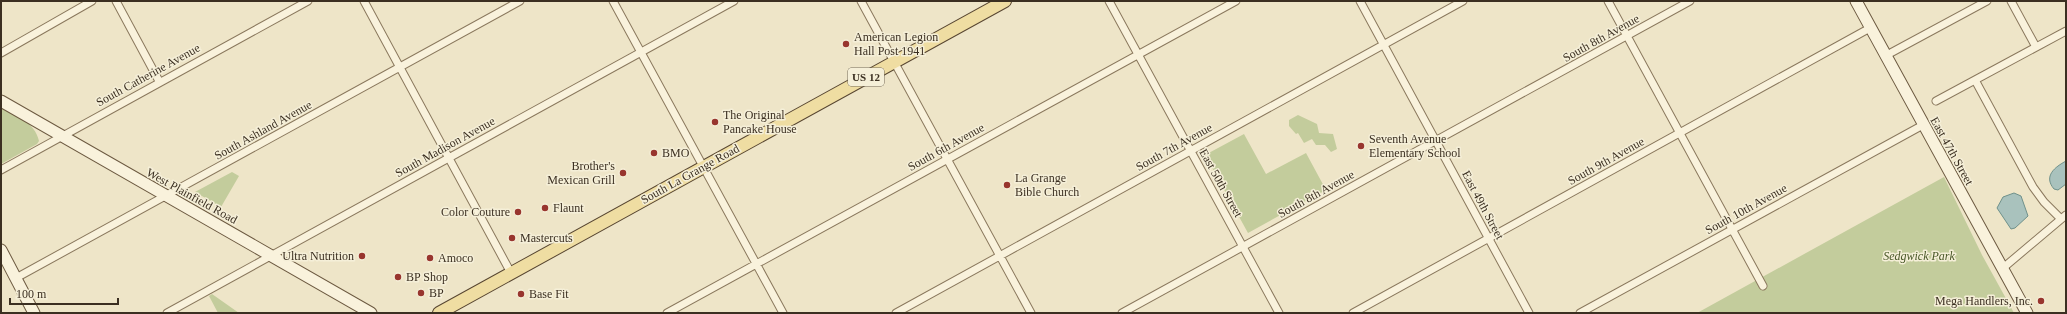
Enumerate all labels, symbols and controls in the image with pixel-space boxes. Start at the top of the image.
street label: South 8th Avenue [1560,11,1642,65]
place label: American Legion Hall Post 1941 [854,30,938,58]
marker: American Legion Hall Post 1941 [841,39,851,49]
street label: South Catherine Avenue [94,41,202,109]
road number: US 12 [848,68,884,86]
street label: South Ashland Avenue [212,97,314,163]
place label: The Original Pancake House [723,108,797,136]
street label: South Madison Avenue [393,114,497,180]
street label: East 47th Street [1927,114,1977,188]
marker: The Original Pancake House [710,117,720,127]
street label: South 6th Avenue [905,120,987,174]
street label: South 7th Avenue [1133,120,1215,174]
place label: Seventh Avenue Elementary School [1369,132,1461,160]
street label: South 9th Avenue [1565,134,1647,188]
street label: South La Grange Road [638,141,742,207]
marker: Seventh Avenue Elementary School [1356,141,1366,151]
place label: BMO [662,146,690,160]
street label: East 50th Street [1196,146,1246,220]
marker: BMO [649,148,659,158]
place label: Brother's Mexican Grill [547,159,616,187]
street label: West Plainfield Road [144,165,240,227]
street label: South 8th Avenue [1275,167,1357,221]
marker: Brother's Mexican Grill [618,168,628,178]
street label: East 49th Street [1459,168,1507,242]
place label: La Grange Bible Church [1015,171,1079,199]
marker: La Grange Bible Church [1002,180,1012,190]
street label: South 10th Avenue [1703,181,1789,237]
place label: Flaunt [553,201,584,215]
marker: Flaunt [540,203,550,213]
place label: Color Couture [441,205,510,219]
marker: Color Couture [513,207,523,217]
place label: Mastercuts [520,231,573,245]
marker: Mastercuts [507,233,517,243]
place label: Ultra Nutrition [282,249,354,263]
park label: Sedgwick Park [1883,249,1955,263]
marker: Ultra Nutrition [357,251,367,261]
place label: Amoco [438,251,473,265]
marker: Amoco [425,253,435,263]
place label: BP Shop [406,270,448,284]
marker: BP Shop [393,272,403,282]
scale bar [10,280,118,306]
place label: BP [429,286,444,300]
text: 100 m [16,287,47,301]
place label: Base Fit [529,287,569,301]
marker: BP [416,288,426,298]
marker: Base Fit [516,289,526,299]
place label: Mega Handlers, Inc. [1935,294,2033,308]
marker: Mega Handlers, Inc. [2036,296,2046,306]

